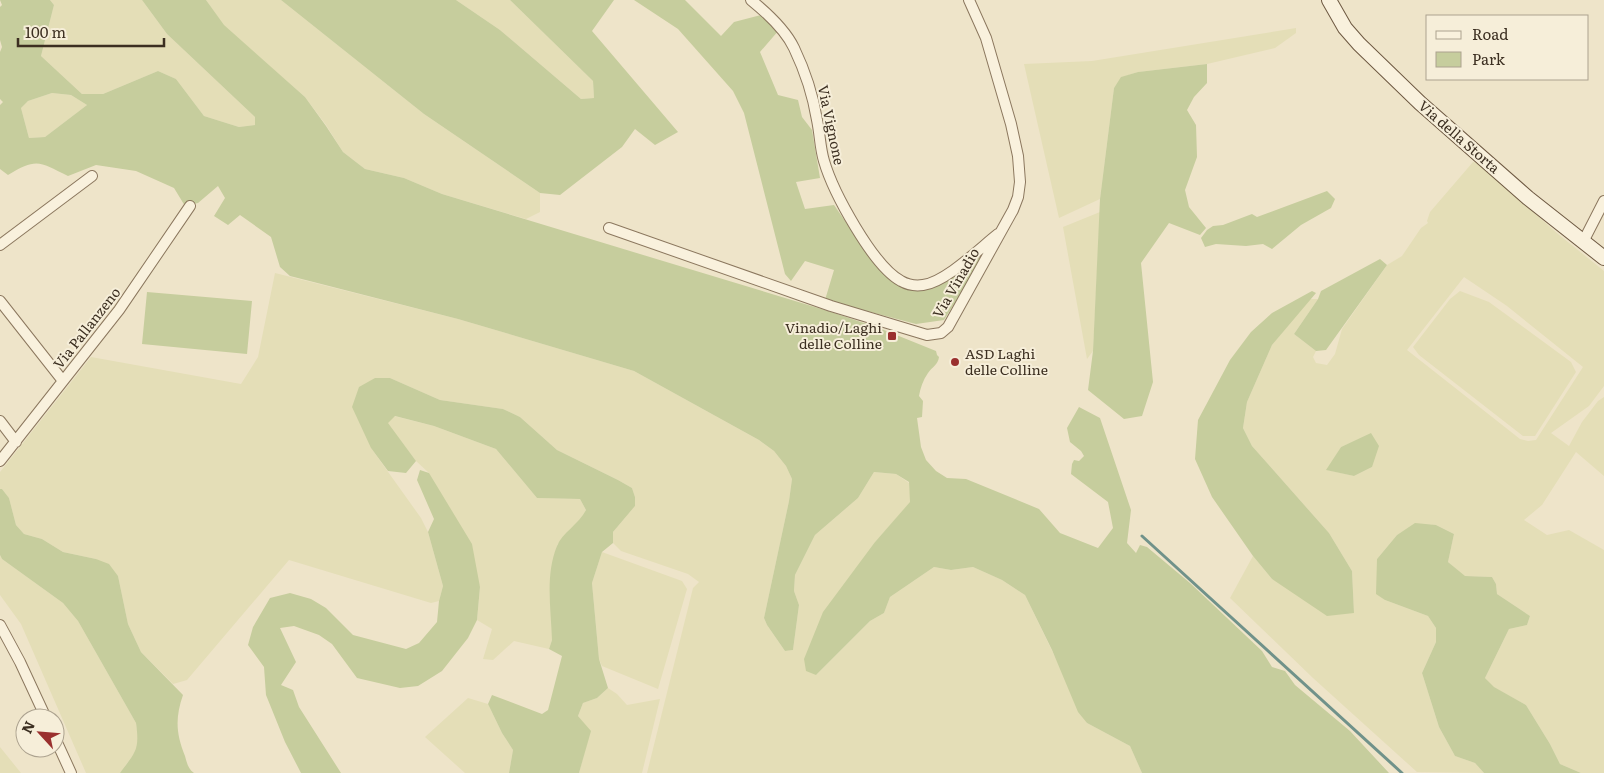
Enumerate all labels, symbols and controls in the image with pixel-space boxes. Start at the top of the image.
scale bar [18,15,164,47]
legend [1426,15,1589,80]
text: 100 m [25,20,66,43]
text: Road [1472,22,1508,45]
text: Park [1472,47,1506,70]
street label: Via Vignone [814,83,850,167]
street label: Via della Storta [1415,95,1505,178]
street label: Via Vinadio [927,244,983,321]
street label: Via Pallanzeno [48,282,124,372]
place label: Vinadio/Laghi delle Colline [785,317,882,353]
marker: Vinadio/Laghi delle Colline [886,330,898,342]
place label: ASD Laghi delle Colline [965,343,1048,379]
marker: ASD Laghi delle Colline [949,356,961,368]
north arrow [15,708,65,758]
text: N [16,717,39,737]

